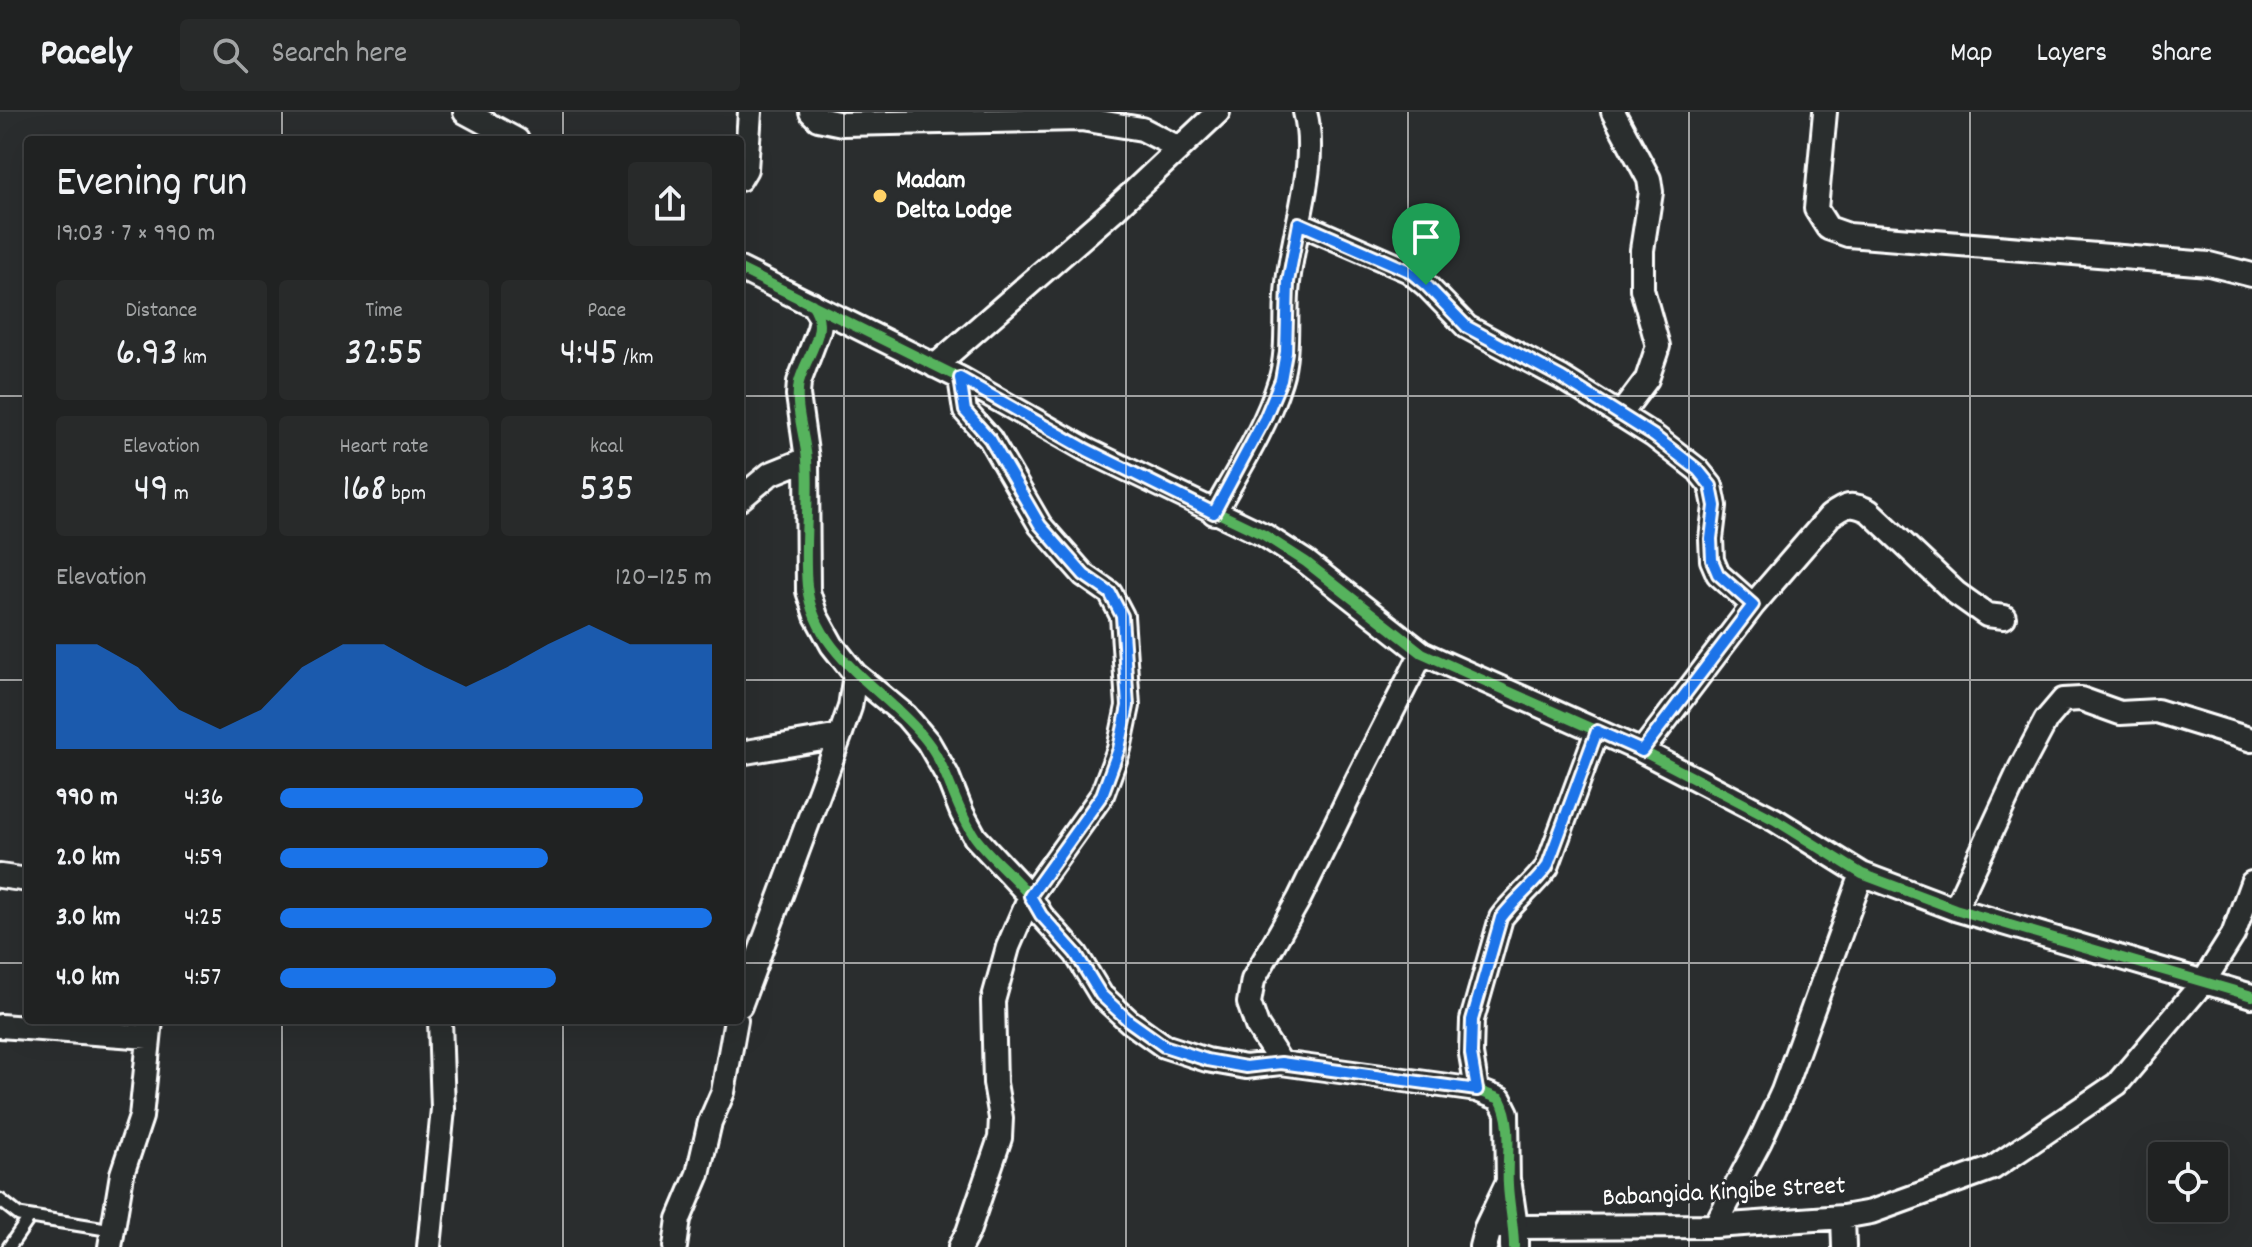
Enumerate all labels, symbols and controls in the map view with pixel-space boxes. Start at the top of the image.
search box [180,19,740,91]
text: Pacely [40,28,132,83]
icon: search [208,33,252,77]
text: Search here [272,34,407,77]
text: Map [1950,35,1993,75]
text: Layers [2037,35,2107,75]
text: Share [2151,35,2212,75]
text: Evening run [56,154,247,217]
button: share [628,162,712,246]
place label: Madam Delta Lodge [896,163,1012,230]
marker: Madam Delta Lodge [871,187,889,205]
pin [1392,203,1460,285]
icon: arrive [1404,215,1448,259]
text: 19:03 · 7 × 990 m [56,216,215,253]
text: Distance [125,296,197,327]
text: Time [365,296,403,327]
text: Pace [587,296,626,327]
text: 6.93 [116,327,178,384]
text: 32:55 [345,327,423,384]
text: 4:45 [560,327,618,384]
text: km [178,343,207,374]
text: /km [618,343,654,374]
text: Elevation [123,432,200,463]
text: Heart rate [340,432,428,463]
text: kcal [590,432,623,463]
text: 49 [134,463,169,520]
text: 168 [342,463,386,520]
text: 535 [579,463,634,520]
text: m [169,479,189,510]
text: bpm [386,479,426,510]
text: Elevation [56,560,146,597]
text: 120–125 m [615,560,712,597]
text: 990 m [56,780,118,817]
text: 4:36 [184,780,223,817]
text: 2.0 km [56,840,120,877]
text: 4:59 [184,840,223,877]
text: 3.0 km [56,900,121,937]
text: 4:25 [184,900,223,937]
text: 4.0 km [56,960,120,997]
text: 4:57 [184,960,221,997]
map controls [2148,1142,2228,1222]
button: locate [2148,1142,2228,1222]
street label: Babangida Kingibe Street [1602,1168,1847,1218]

